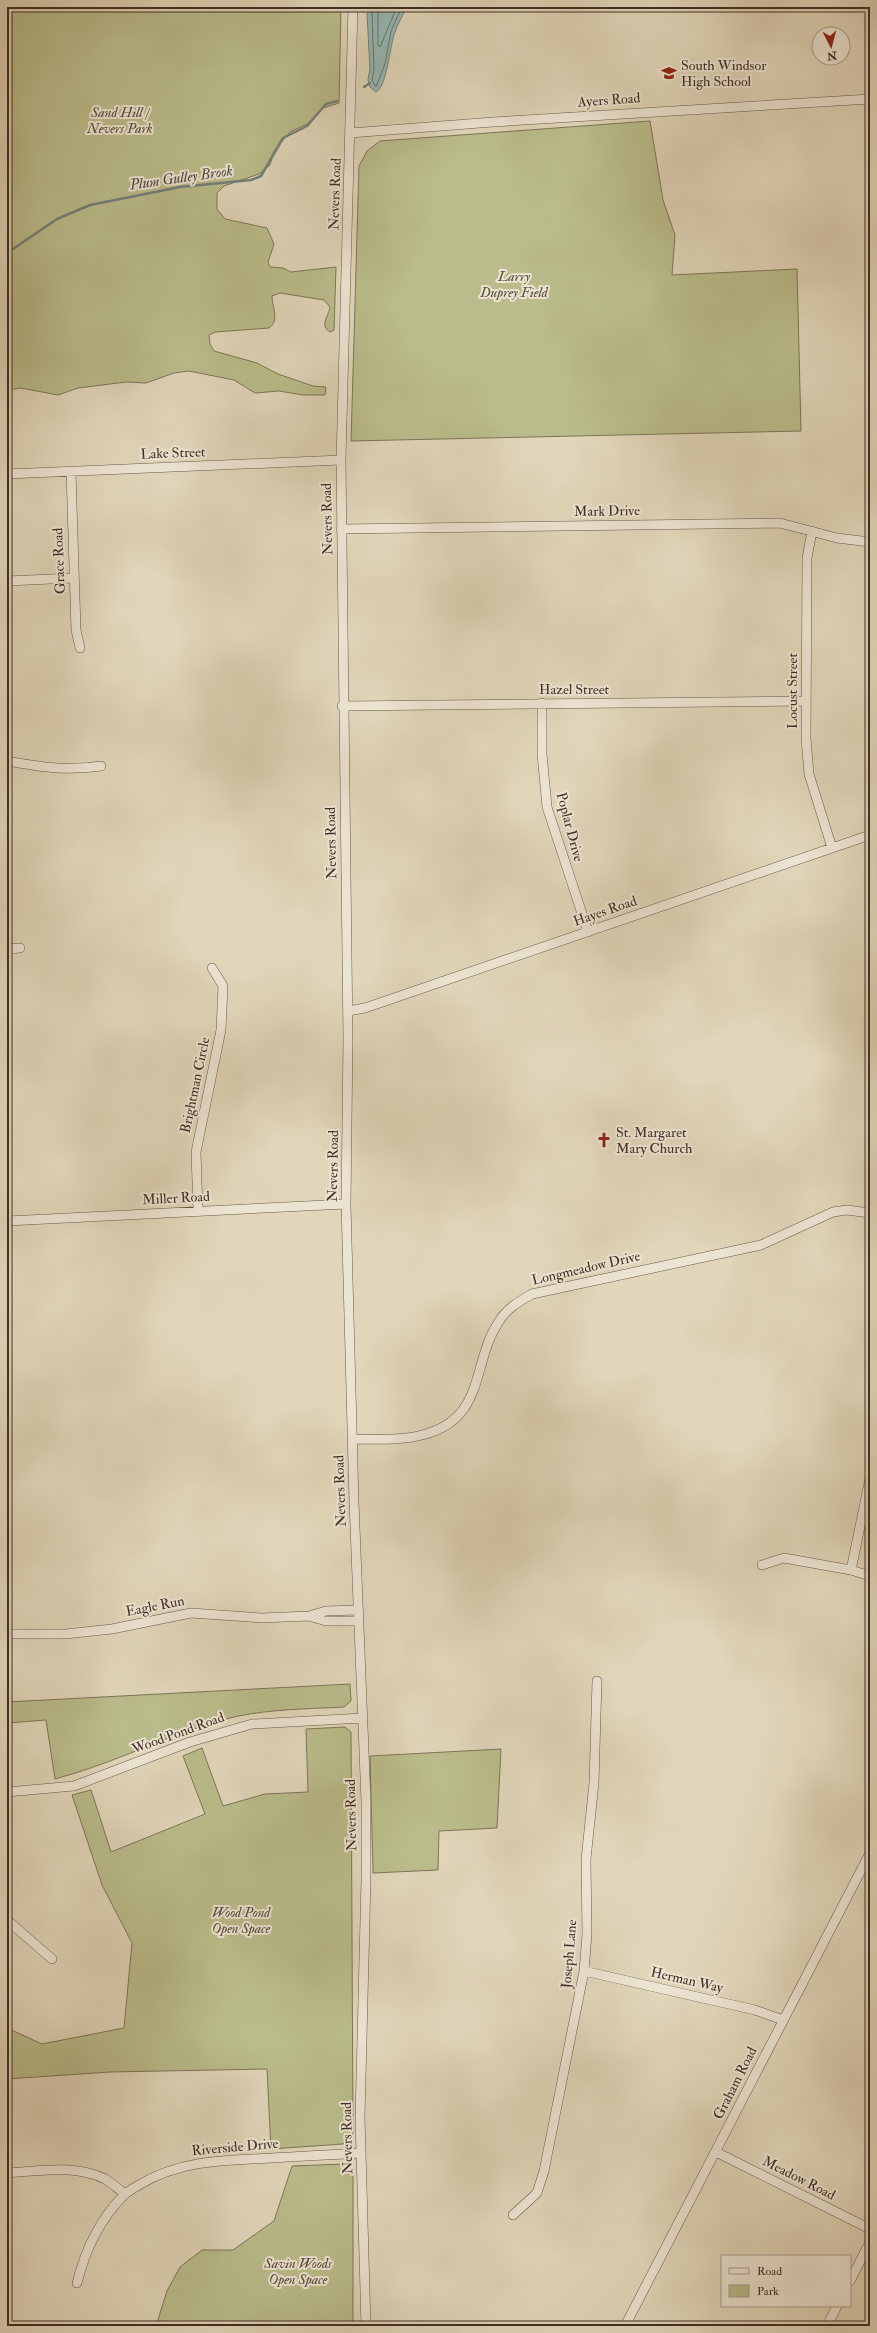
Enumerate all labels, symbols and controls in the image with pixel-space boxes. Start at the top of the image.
north arrow [811,26,851,66]
text: N [825,48,839,63]
place label: South Windsor High School [681,57,767,90]
school or university icon: South Windsor High School [660,64,678,82]
street label: Ayers Road [576,89,641,112]
park label: Sand Hill / Nevers Park [86,104,153,137]
street label: Nevers Road [325,158,345,230]
water label: Plum Gulley Brook [127,161,234,195]
park label: Larry Duprey Field [479,268,549,301]
street label: Lake Street [140,443,206,463]
street label: Nevers Road [318,483,336,555]
street label: Mark Drive [574,502,640,520]
street label: Grace Road [49,527,69,595]
street label: Locust Street [784,653,801,729]
street label: Hazel Street [539,681,610,698]
street label: Poplar Drive [552,790,587,864]
street label: Nevers Road [322,807,340,879]
street label: Hayes Road [571,892,639,931]
street label: Brightman Circle [177,1035,213,1134]
place label: St. Margaret Mary Church [616,1124,693,1158]
street label: Nevers Road [324,1130,342,1202]
church icon: St. Margaret Mary Church [595,1131,613,1149]
street label: Miller Road [142,1188,210,1208]
street label: Longmeadow Drive [530,1247,642,1289]
street label: Nevers Road [330,1455,350,1527]
street label: Eagle Run [124,1592,186,1620]
street label: Wood Pond Road [129,1708,227,1758]
street label: Nevers Road [342,1779,360,1851]
park label: Wood Pond Open Space [212,1904,271,1937]
street label: Joseph Lane [557,1919,581,1990]
street label: Herman Way [649,1963,726,1998]
street label: Graham Road [710,2044,761,2122]
street label: Nevers Road [338,2102,356,2174]
street label: Riverside Drive [191,2135,279,2159]
street label: Meadow Road [760,2152,838,2204]
park label: Savin Woods Open Space [263,2255,333,2288]
legend [721,2255,851,2307]
text: Road [757,2264,782,2279]
text: Park [757,2284,779,2299]

